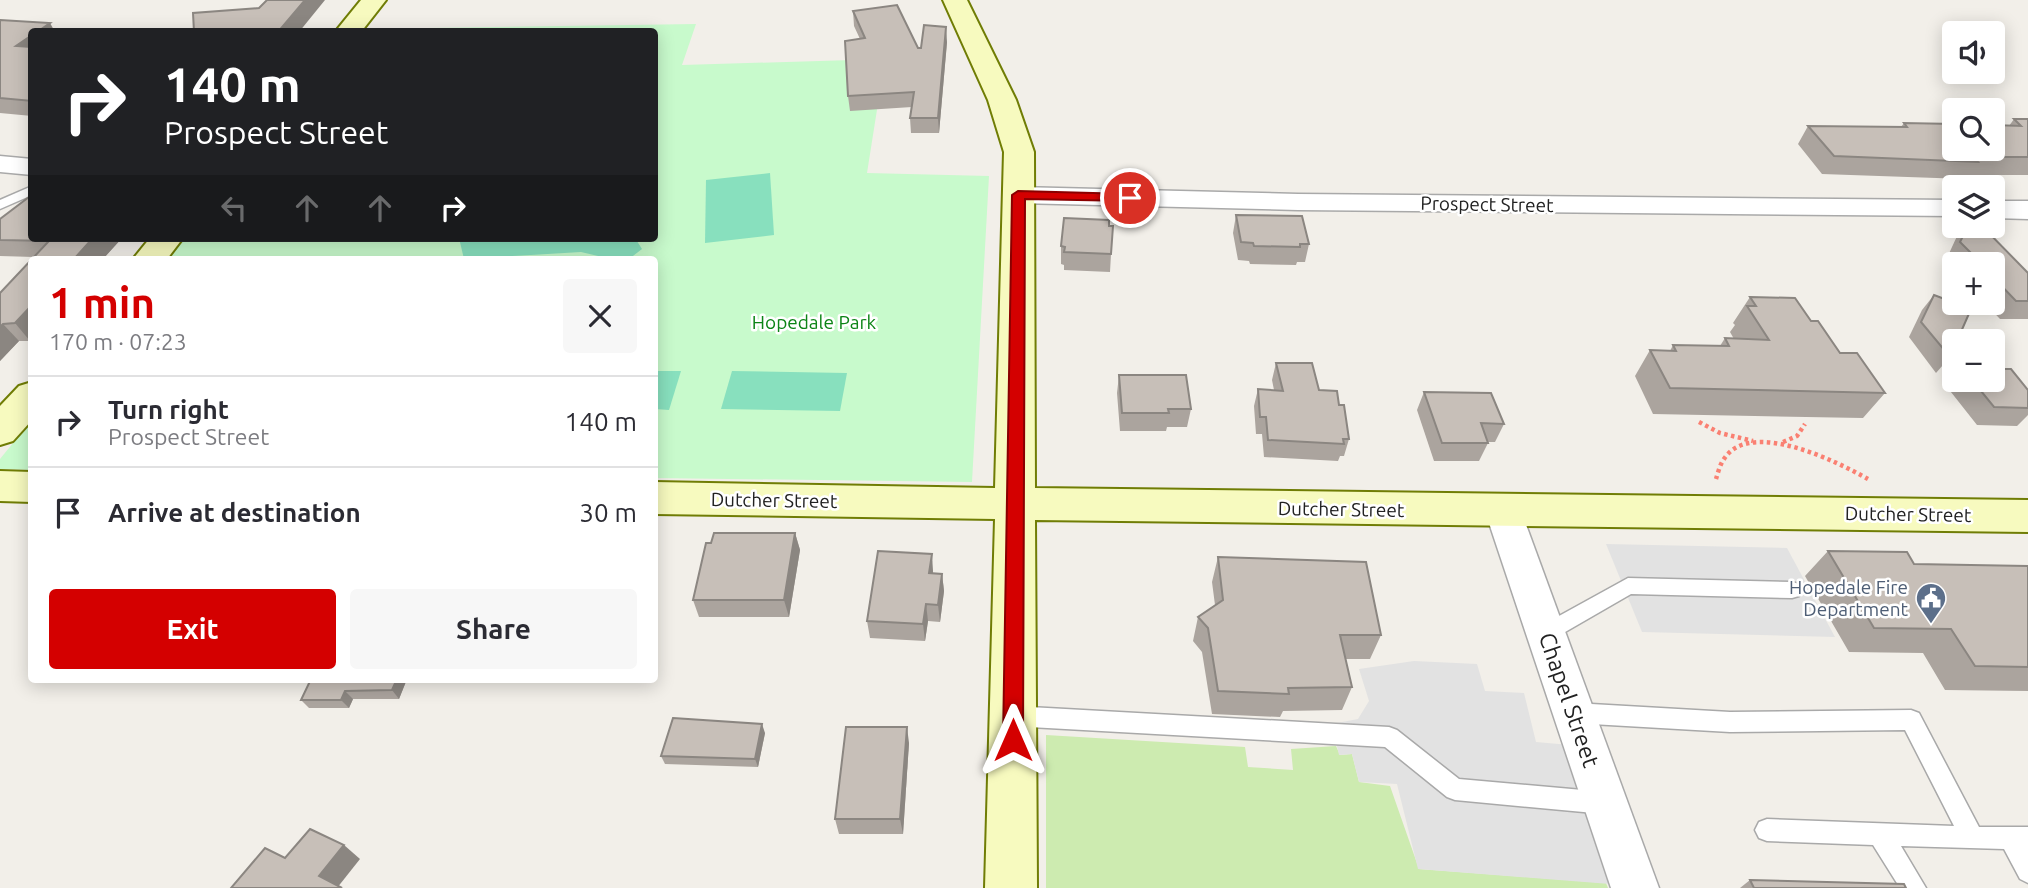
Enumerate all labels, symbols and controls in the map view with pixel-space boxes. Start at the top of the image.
map controls [1942,21,2005,392]
button: sound [1942,21,2005,84]
icon: right [49,56,140,147]
text: 140 m [164,56,301,111]
button: search [1942,98,2005,161]
text: Prospect Street [164,114,388,150]
pin [1100,168,1160,228]
button: layers [1942,175,2005,238]
icon: arrive [1111,179,1149,217]
icon: left [215,189,253,227]
icon: ahead [288,189,326,227]
icon: ahead [361,189,399,227]
icon: right [434,189,472,227]
street label: Prospect Street [1420,192,1554,216]
button: + [1942,252,2005,315]
text: 1 min [49,279,155,326]
button: close [563,279,637,353]
park label: Hopedale Park [752,311,877,333]
text: 170 m · 07:23 [49,329,187,354]
button: − [1942,329,2005,392]
text: Turn right [108,395,229,424]
icon: right [49,403,87,441]
text: 140 m [565,407,637,436]
text: Prospect Street [108,424,269,449]
street label: Dutcher Street [711,488,838,512]
icon: arrive [49,494,87,532]
street label: Dutcher Street [1278,497,1405,521]
text: Arrive at destination [108,498,361,527]
text: 30 m [579,498,637,527]
street label: Dutcher Street [1845,502,1972,526]
place label: Hopedale Fire Department [1789,576,1909,620]
public building icon: Hopedale Fire Department [1914,581,1948,625]
button: Exit [49,589,336,669]
button: Share [350,589,637,669]
street label: Chapel Street [1535,629,1604,770]
position arrow [976,703,1050,777]

